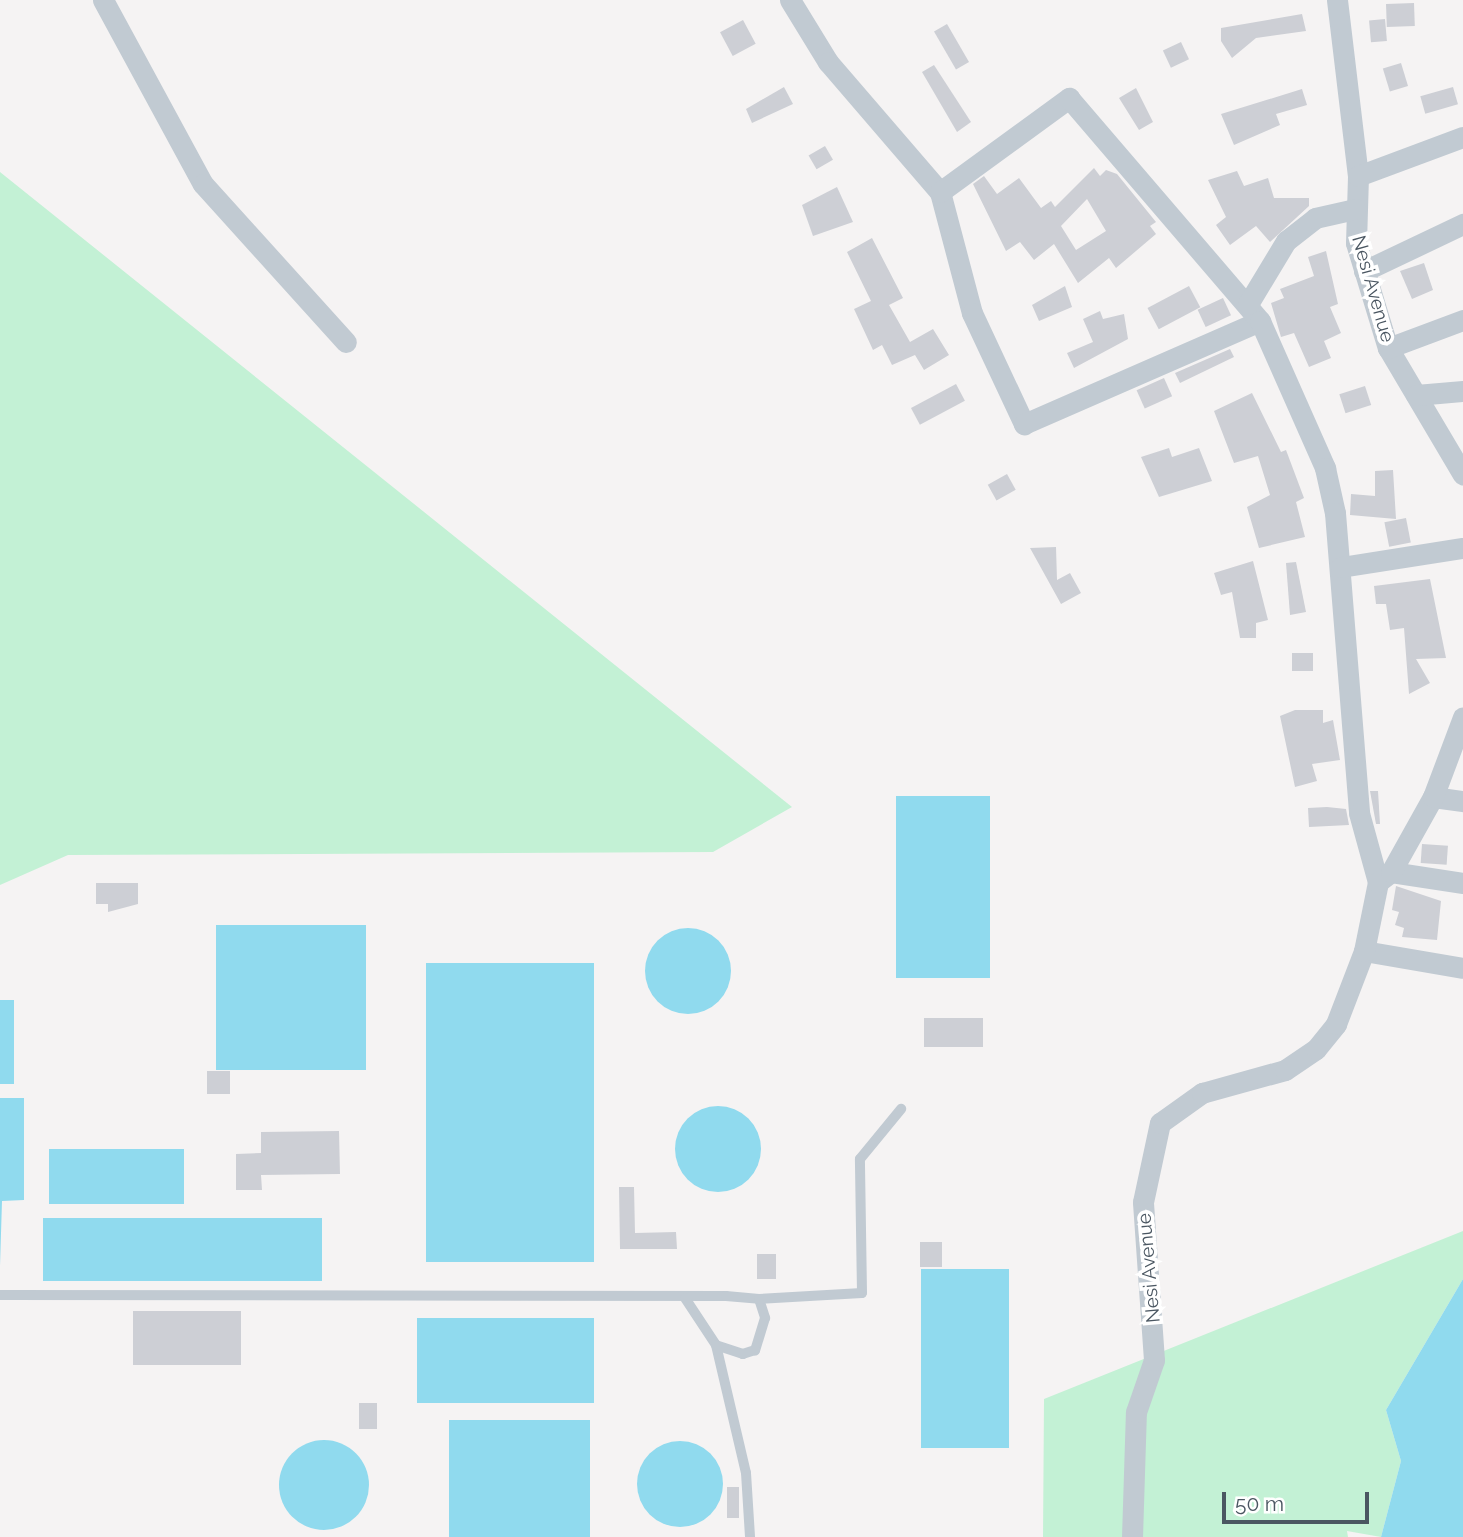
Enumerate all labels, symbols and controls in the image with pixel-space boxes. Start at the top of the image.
street label: Nesi Avenue [1347,233,1399,345]
street label: Nesi Avenue [1133,1212,1165,1324]
scale bar [1225,1478,1372,1522]
text: 50 m [1235,1491,1284,1516]

